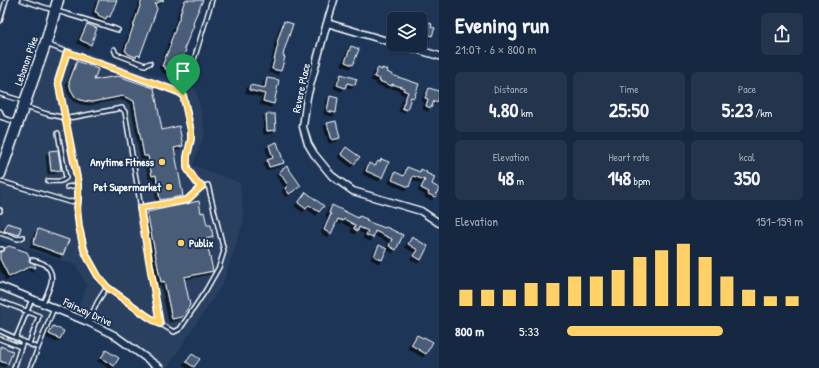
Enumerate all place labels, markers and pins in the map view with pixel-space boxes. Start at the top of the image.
pin [166,54,200,95]
place label: Anytime Fitness [90,155,155,170]
marker: Anytime Fitness [157,157,167,167]
place label: Pet Supermarket [93,180,162,195]
marker: Pet Supermarket [164,182,174,192]
place label: Publix [189,236,214,250]
marker: Publix [176,238,186,248]

